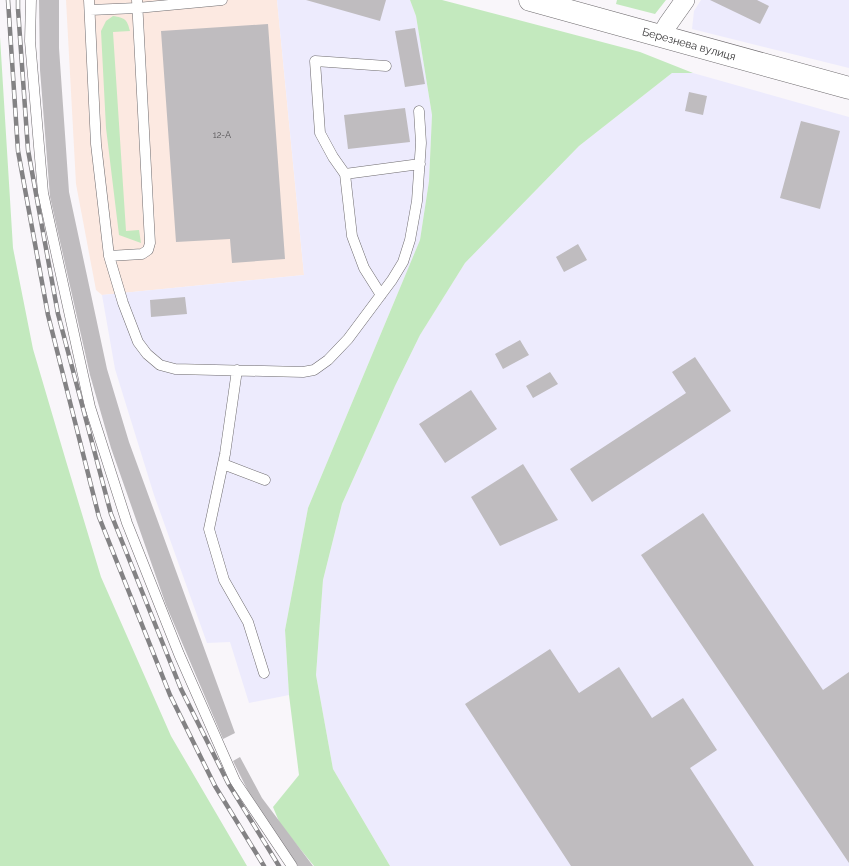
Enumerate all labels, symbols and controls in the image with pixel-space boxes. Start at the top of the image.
street label: Березнева вулиця [641,25,737,63]
house number: 12-А [213,130,231,140]

